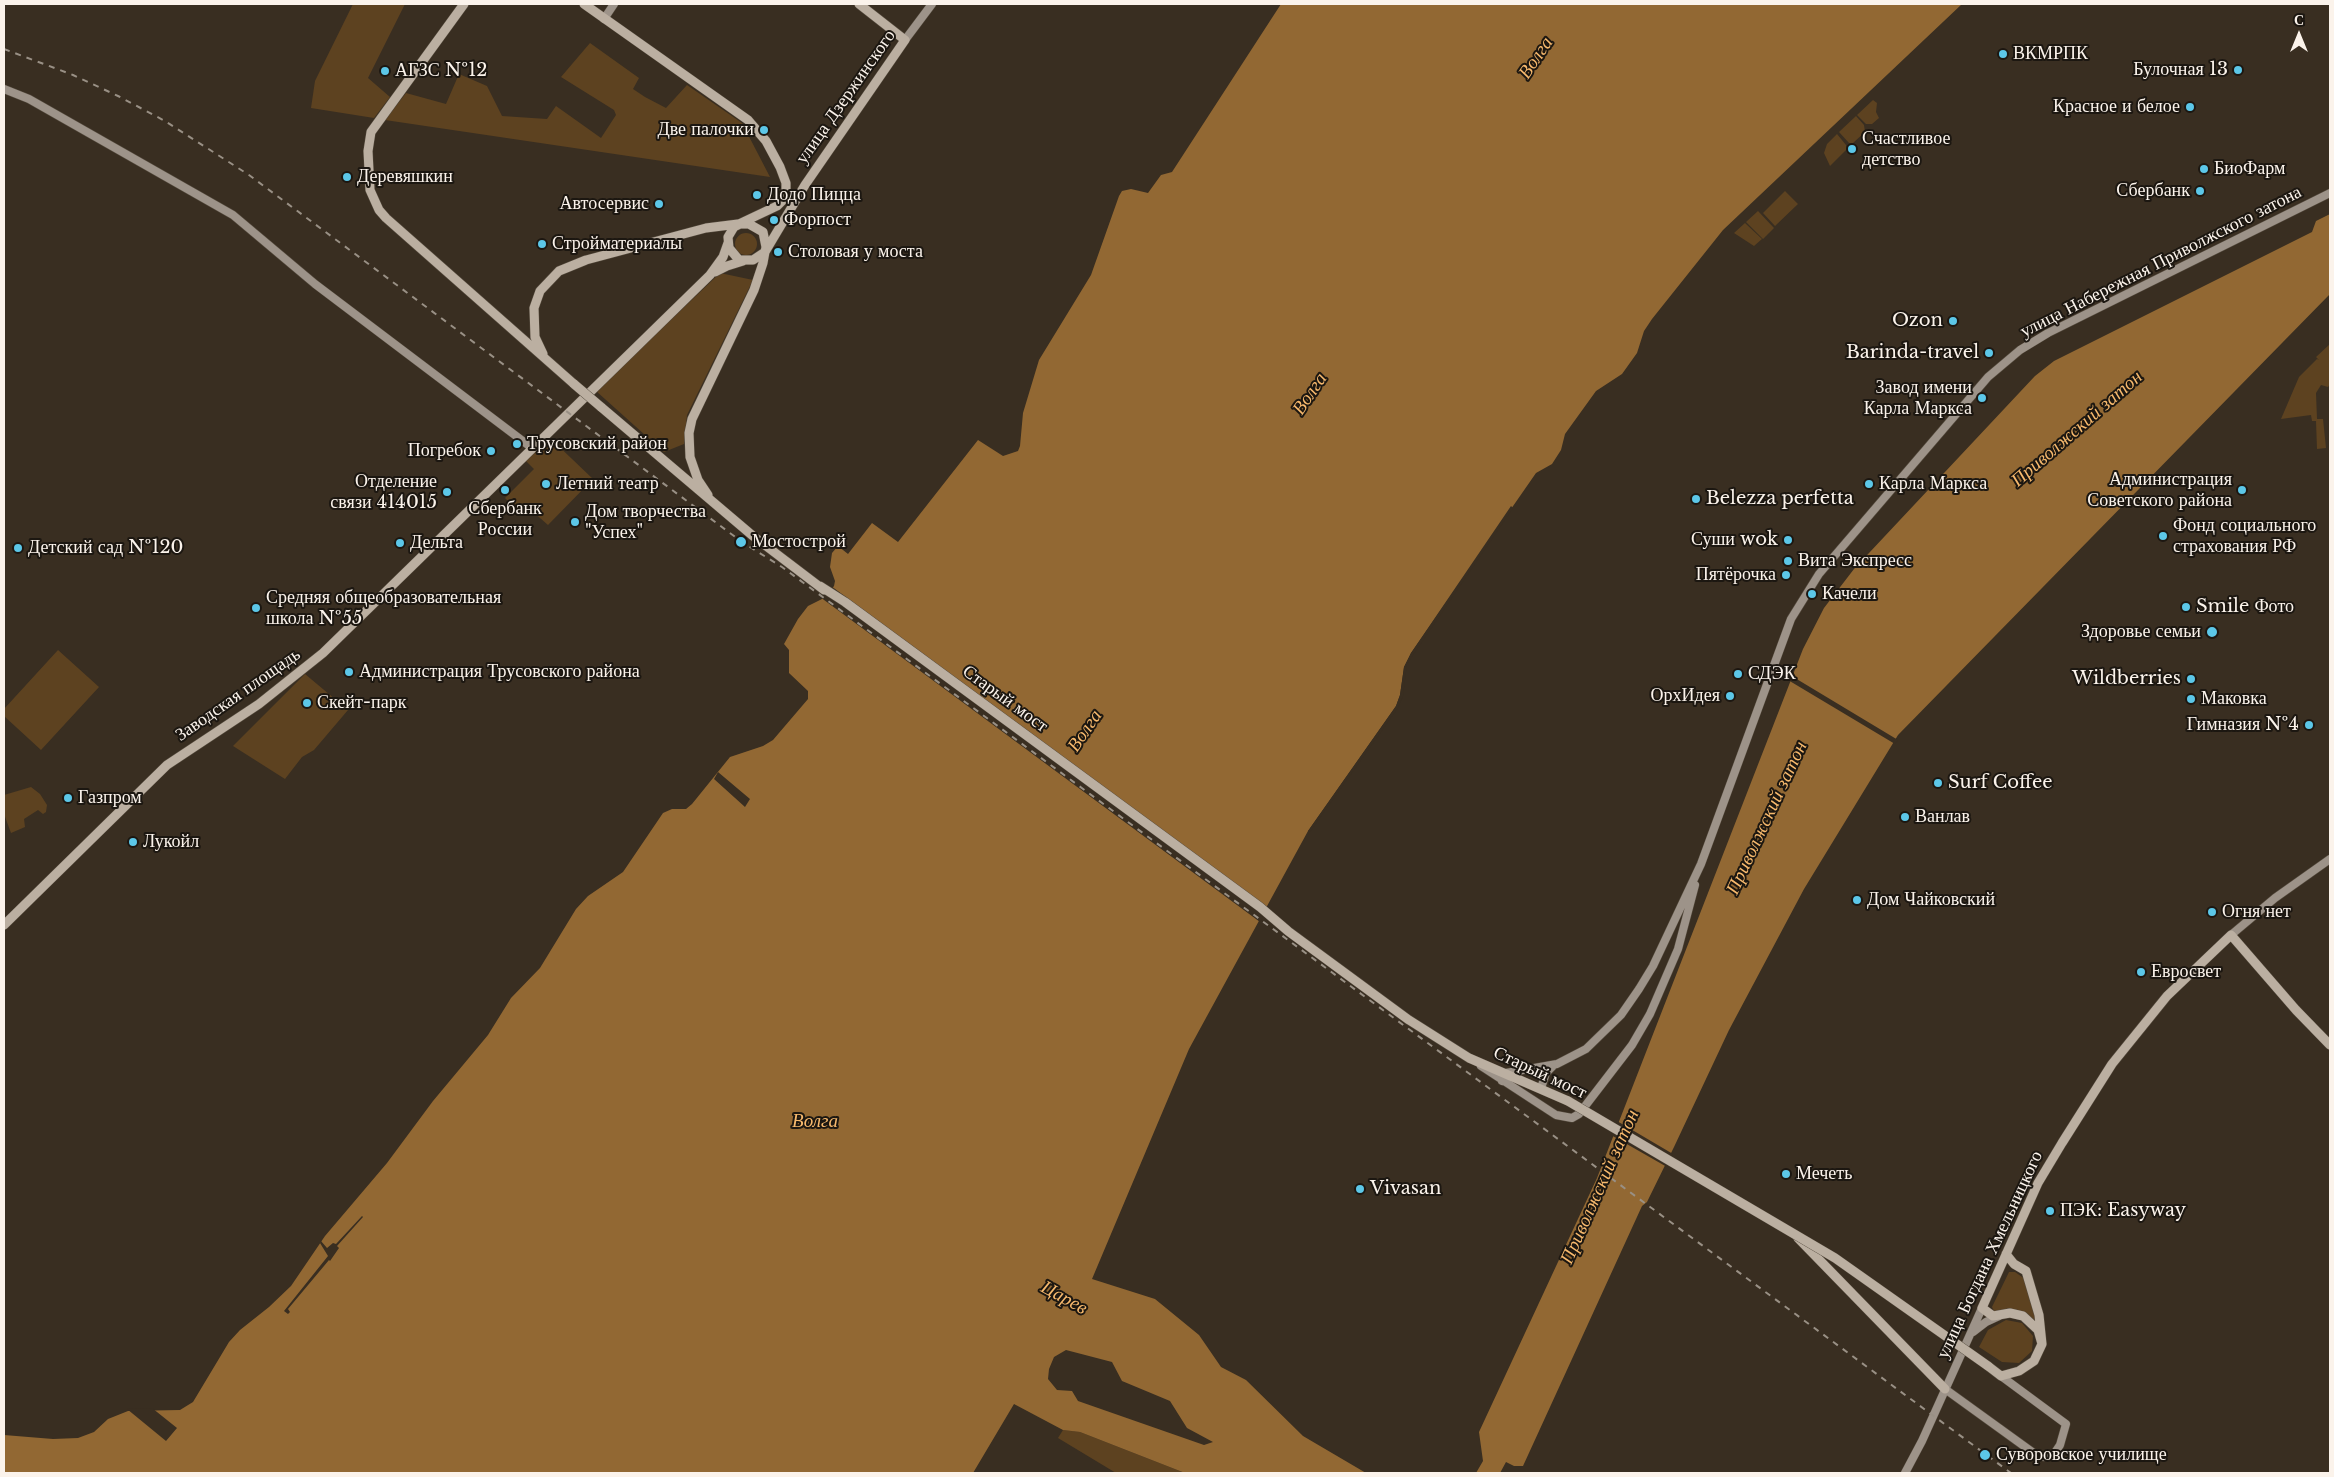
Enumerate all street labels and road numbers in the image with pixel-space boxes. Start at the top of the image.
street label: улица Дзержинского [792,26,900,168]
street label: улица Набережная Приволжского затона [2017,181,2305,343]
street label: Заводская площадь [171,644,305,746]
street label: Старый мост [958,661,1052,737]
street label: Старый мост [1490,1042,1590,1104]
street label: улица Богдана Хмельницкого [1932,1148,2048,1362]

